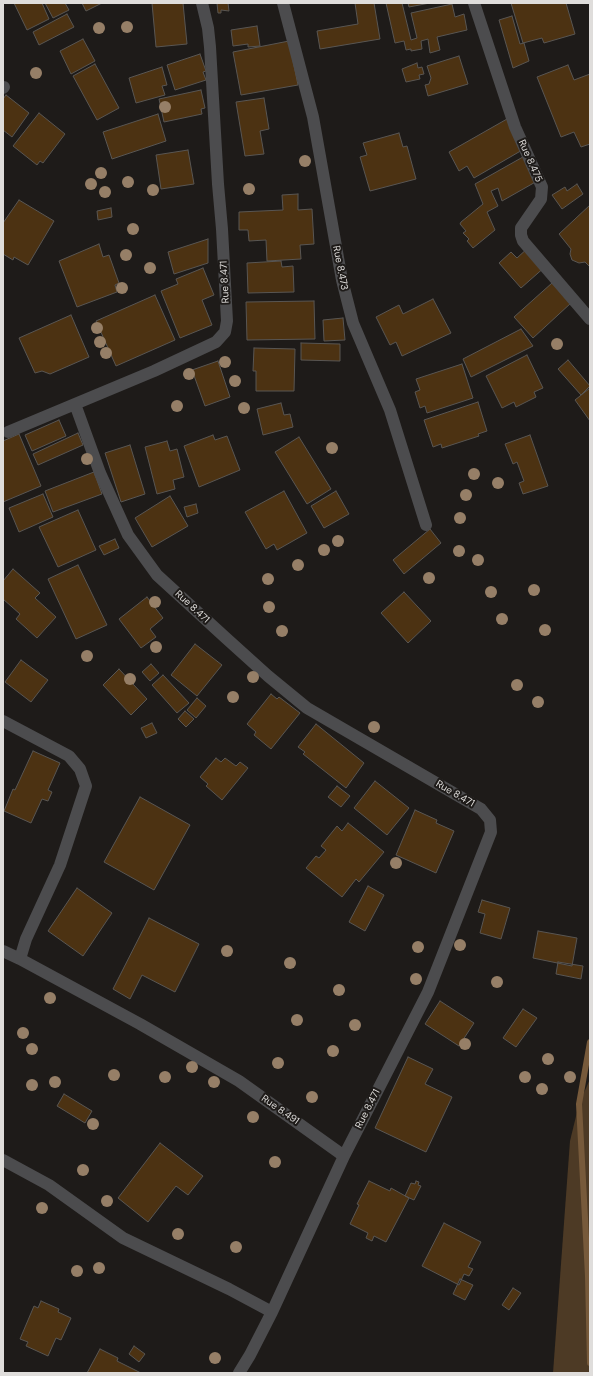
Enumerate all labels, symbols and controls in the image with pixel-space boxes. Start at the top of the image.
street label: Rue 8.475 [515,138,545,184]
street label: Rue 8.473 [330,245,350,291]
street label: Rue 8.471 [218,260,232,304]
street label: Rue 8.471 [172,588,212,626]
street label: Rue 8.471 [434,778,476,810]
street label: Rue 8.471 [353,1087,383,1131]
street label: Rue 8.491 [259,1093,301,1127]

